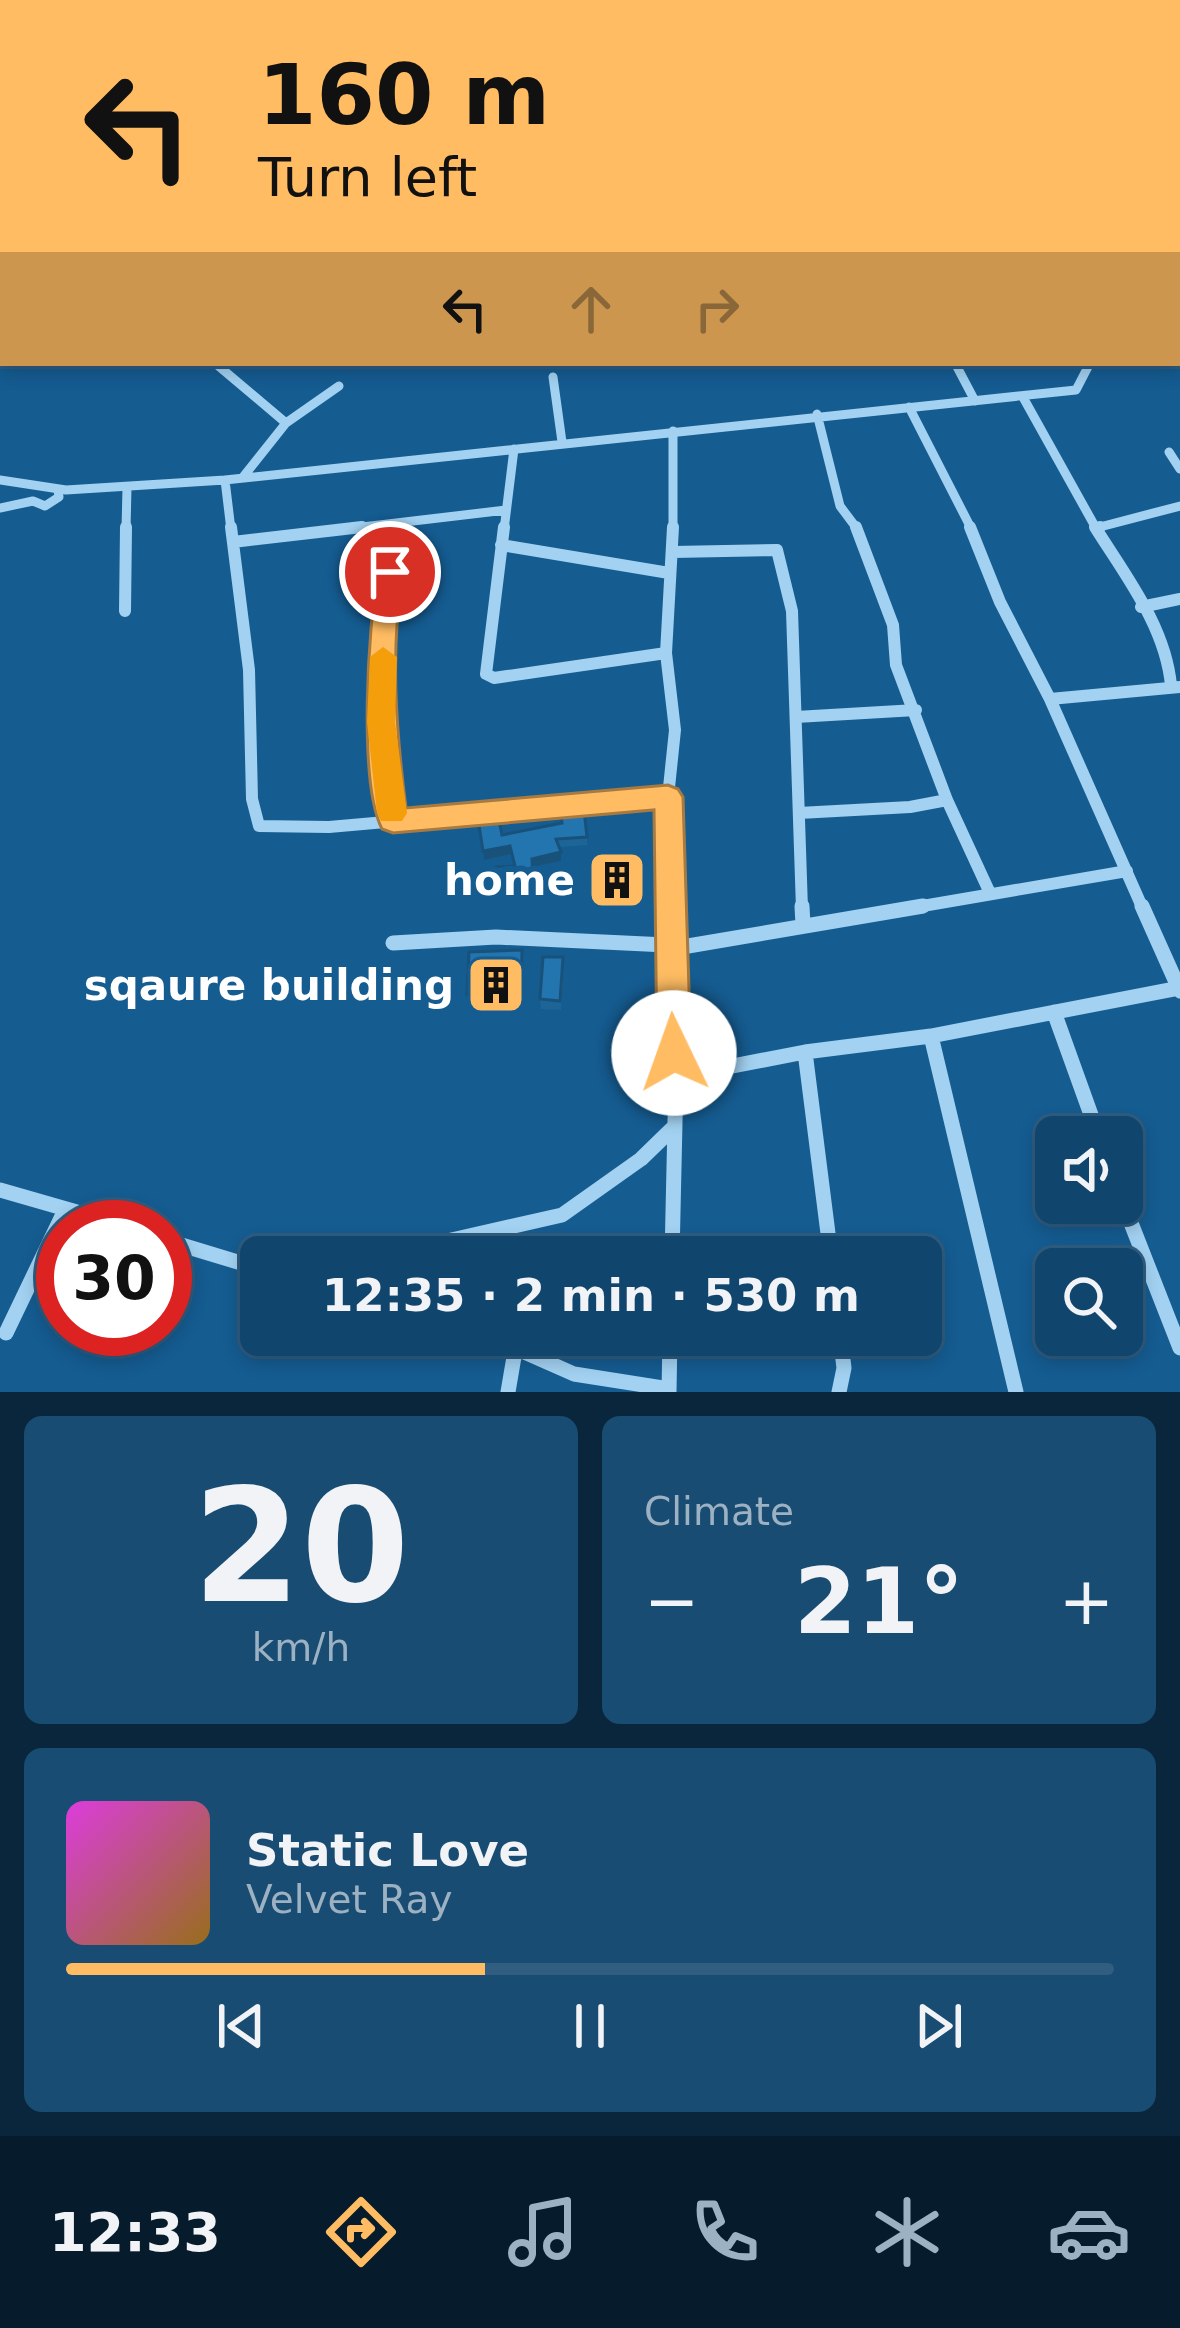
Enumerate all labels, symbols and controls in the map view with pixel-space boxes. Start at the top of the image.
text: 160 m [258,46,550,144]
icon: left [60,48,216,204]
text: Turn left [258,146,477,209]
icon: left [432,276,498,342]
icon: ahead [558,276,624,342]
icon: right [684,276,750,342]
pin [339,521,441,623]
icon: arrive [357,539,423,605]
building icon: home [586,849,648,911]
place label: home [444,856,575,905]
building icon: sqaure building [465,954,527,1016]
place label: sqaure building [84,961,454,1010]
position arrow [611,990,737,1116]
map controls [1035,1116,1143,1356]
button: sound [1035,1116,1143,1224]
speed limit sign: 30 [36,1200,192,1356]
button: search [1035,1248,1143,1356]
text: 12:35 · 2 min · 530 m [322,1269,860,1322]
text: 20 [192,1456,410,1638]
text: Climate [644,1489,794,1534]
text: 21° [794,1549,964,1654]
text: − [644,1563,699,1640]
text: + [1059,1563,1114,1640]
text: km/h [252,1625,350,1670]
text: Static Love [246,1824,529,1877]
text: Velvet Ray [246,1877,452,1922]
icon: previous [208,1993,274,2059]
icon: pause [557,1993,623,2059]
icon: next [906,1993,972,2059]
icon: directions [319,2190,403,2274]
icon: music [501,2190,585,2274]
icon: phone [683,2190,767,2274]
icon: climate [865,2190,949,2274]
icon: car [1047,2190,1131,2274]
text: 12:33 [49,2201,221,2264]

